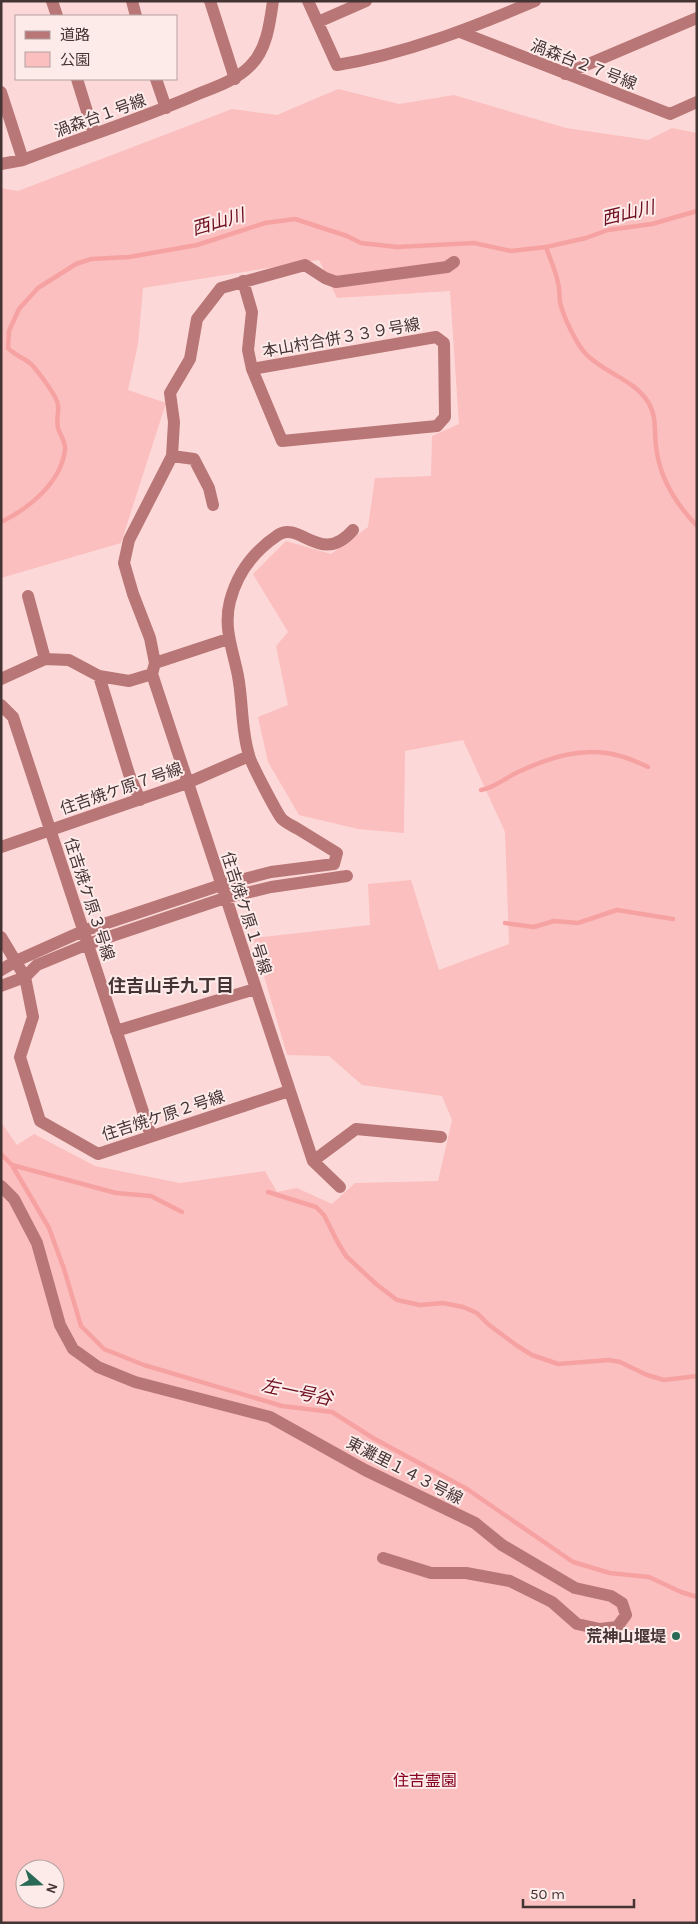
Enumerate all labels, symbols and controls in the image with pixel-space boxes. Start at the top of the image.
legend [15,15,178,80]
text: 道路 [60,26,90,44]
street label: 渦森台２７号線 [528,36,640,93]
text: 公園 [60,51,90,69]
street label: 渦森台１号線 [52,90,149,141]
water label: 西山川 [599,196,659,230]
water label: 西山川 [189,203,249,240]
street label: 本山村合併３３９号線 [261,314,422,361]
street label: 住吉焼ケ原７号線 [58,759,185,818]
street label: 住吉焼ケ原３号線 [61,835,118,963]
street label: 住吉焼ケ原１号線 [218,849,275,977]
district label: 住吉山手九丁目 [108,975,234,997]
street label: 住吉焼ケ原２号線 [99,1087,227,1144]
water label: 左一号谷 [259,1374,336,1411]
street label: 東灘里１４３号線 [343,1433,466,1508]
place label: 荒神山堰堤 [586,1627,666,1646]
marker: 荒神山堰堤 [670,1630,682,1642]
park label: 住吉霊園 [393,1771,457,1790]
north arrow [15,1859,65,1909]
scale bar [523,1876,634,1908]
text: N [42,1881,61,1896]
text: 50 m [530,1885,565,1903]

